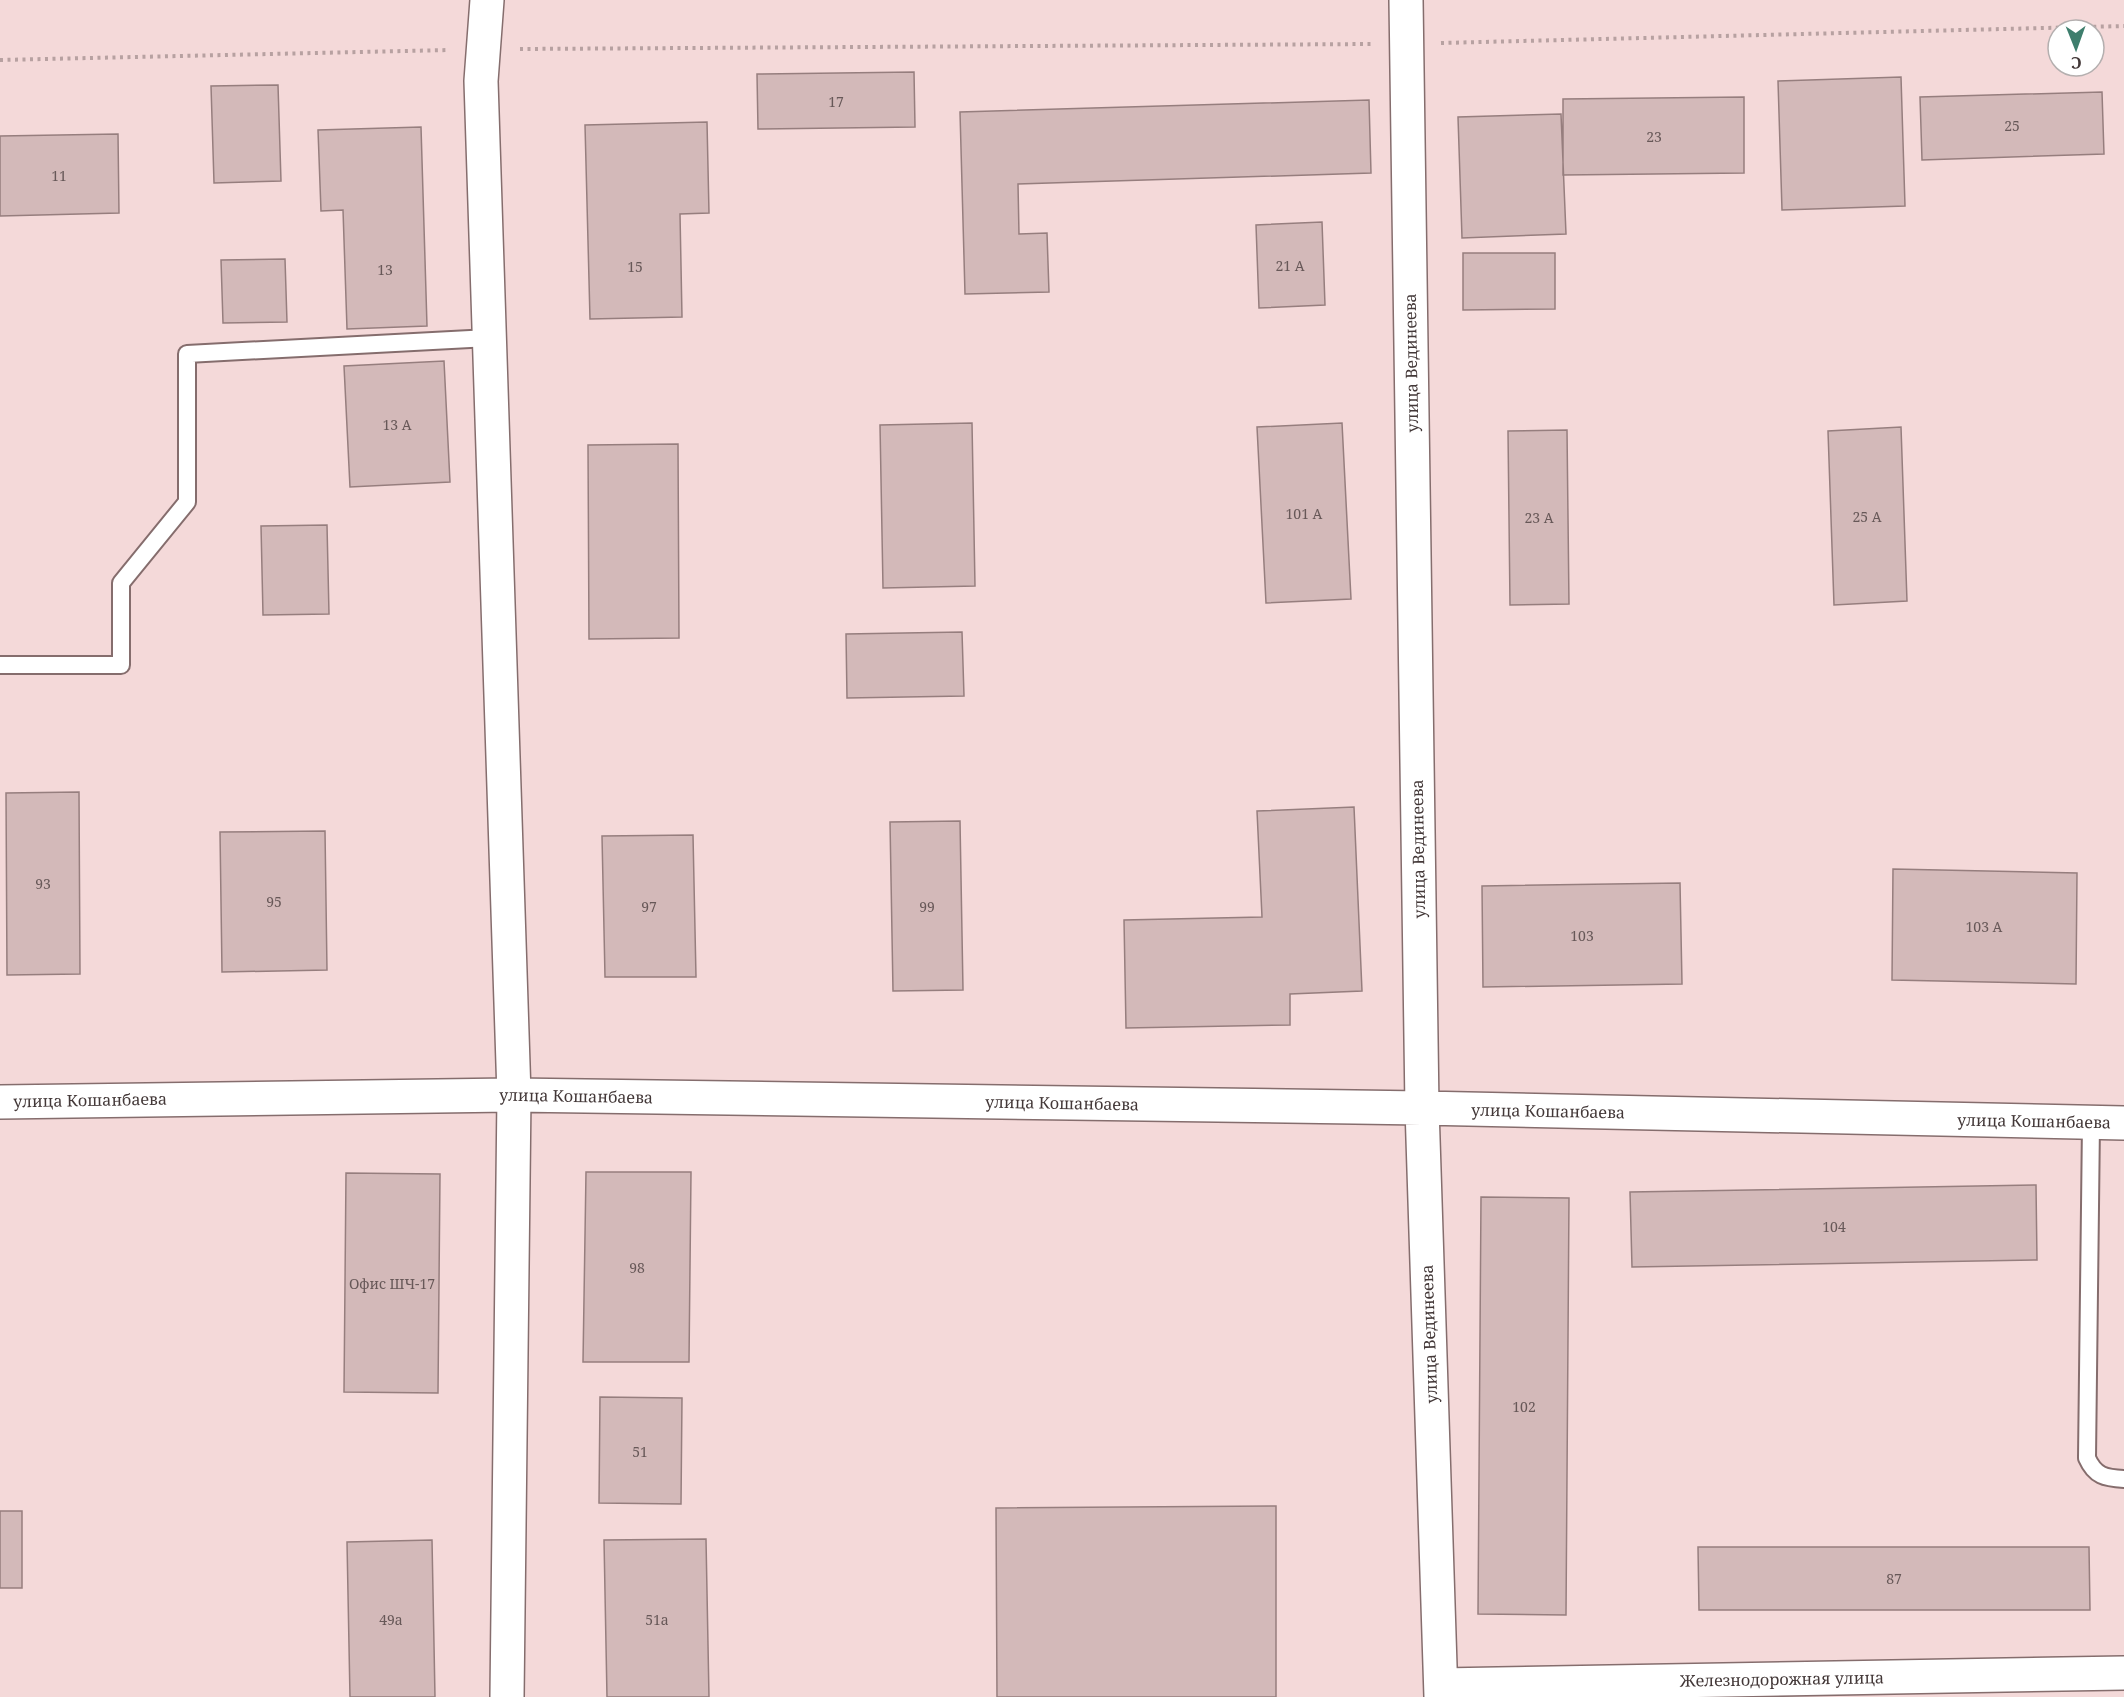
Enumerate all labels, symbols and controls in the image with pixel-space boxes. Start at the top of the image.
north arrow [2046,18,2106,78]
text: С [2071,52,2082,74]
house number: 17 [828,92,844,111]
house number: 25 [2004,116,2020,135]
house number: 23 [1646,127,1662,146]
house number: 11 [51,166,67,185]
house number: 21 А [1275,256,1305,275]
house number: 15 [627,257,643,276]
house number: 13 [377,260,393,279]
street label: улица Вединеева [1399,293,1423,433]
house number: 13 А [382,415,412,434]
house number: 101 А [1286,504,1323,523]
house number: 25 А [1852,507,1882,526]
house number: 23 А [1524,508,1554,527]
street label: улица Вединеева [1406,779,1430,919]
house number: 93 [35,874,51,893]
house number: 95 [266,892,282,911]
house number: 97 [641,897,657,916]
house number: 99 [919,897,935,916]
house number: 103 А [1966,917,2003,936]
house number: 103 [1570,926,1594,945]
street label: улица Кошанбаева [499,1084,653,1108]
street label: улица Кошанбаева [13,1088,167,1112]
street label: улица Кошанбаева [985,1091,1139,1115]
street label: улица Кошанбаева [1471,1099,1625,1123]
street label: улица Кошанбаева [1957,1109,2111,1133]
house number: 104 [1822,1217,1846,1236]
house number: 98 [629,1258,645,1277]
street label: улица Вединеева [1416,1264,1442,1404]
house number: Офис ШЧ-17 [349,1274,435,1293]
house number: 102 [1512,1397,1536,1416]
house number: 51 [632,1442,648,1461]
house number: 87 [1886,1569,1902,1588]
house number: 49а [379,1610,403,1629]
house number: 51а [645,1610,669,1629]
street label: Железнодорожная улица [1679,1666,1884,1692]

